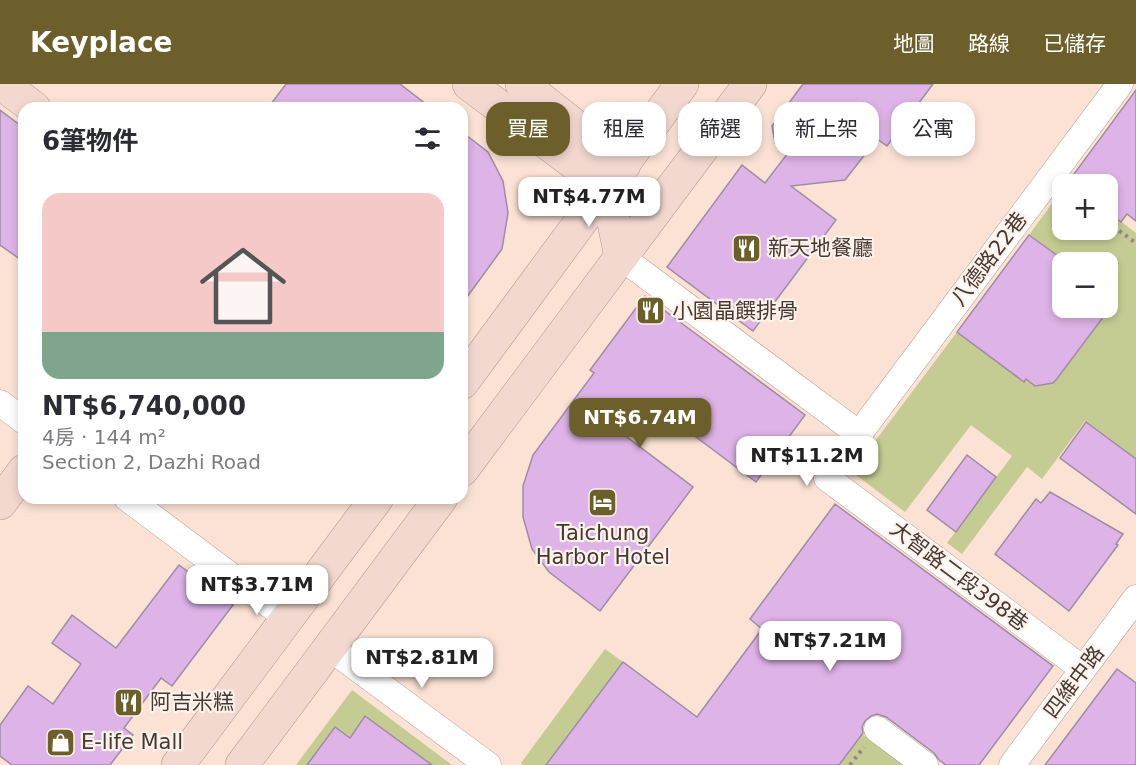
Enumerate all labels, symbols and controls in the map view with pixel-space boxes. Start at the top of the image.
text: Keyplace [30,26,173,59]
text: 地圖 [893,32,935,56]
text: 路線 [968,32,1010,56]
text: 已儲存 [1043,32,1106,56]
chip: 買屋 [486,102,570,156]
chip: 租屋 [582,102,666,156]
chip: 篩選 [678,102,762,156]
chip: 新上架 [774,102,879,156]
chip: 公寓 [891,102,975,156]
icon: filters [411,122,444,155]
text: 6筆物件 [42,126,138,156]
map controls [1052,174,1118,318]
button: + [1052,174,1118,240]
pin: NT$4.77M [527,177,651,228]
text: NT$4.77M [532,184,646,208]
street label: 八德路22巷 [946,208,1032,310]
icon: home [189,232,297,340]
restaurant icon: 新天地餐廳 [731,232,763,264]
place label: 新天地餐廳 [768,236,873,260]
button: − [1052,252,1118,318]
restaurant icon: 小園晶饌排骨 [635,295,667,327]
place label: 小園晶饌排骨 [672,299,798,323]
text: NT$6,740,000 [42,391,246,421]
pin: NT$6.74M [578,398,702,449]
text: NT$6.74M [583,405,697,429]
text: 4房 · 144 m² [42,425,166,449]
pin: NT$11.2M [745,436,869,487]
text: NT$11.2M [750,443,864,467]
text: Section 2, Dazhi Road [42,450,261,474]
hotel icon: Taichung Harbor Hotel [587,486,619,518]
street label: 大智路二段398巷 [885,516,1033,636]
place label: Taichung Harbor Hotel [536,521,670,569]
pin: NT$3.71M [195,565,319,616]
text: NT$3.71M [200,572,314,596]
pin: NT$7.21M [768,621,892,672]
text: NT$7.21M [773,628,887,652]
pin: NT$2.81M [360,638,484,689]
street label: 四維中路 [1039,641,1109,723]
text: NT$2.81M [365,645,479,669]
restaurant icon: 阿吉米糕 [113,686,145,718]
place label: 阿吉米糕 [150,690,234,714]
shop icon: E-life Mall [44,726,76,758]
place label: E-life Mall [81,730,183,754]

